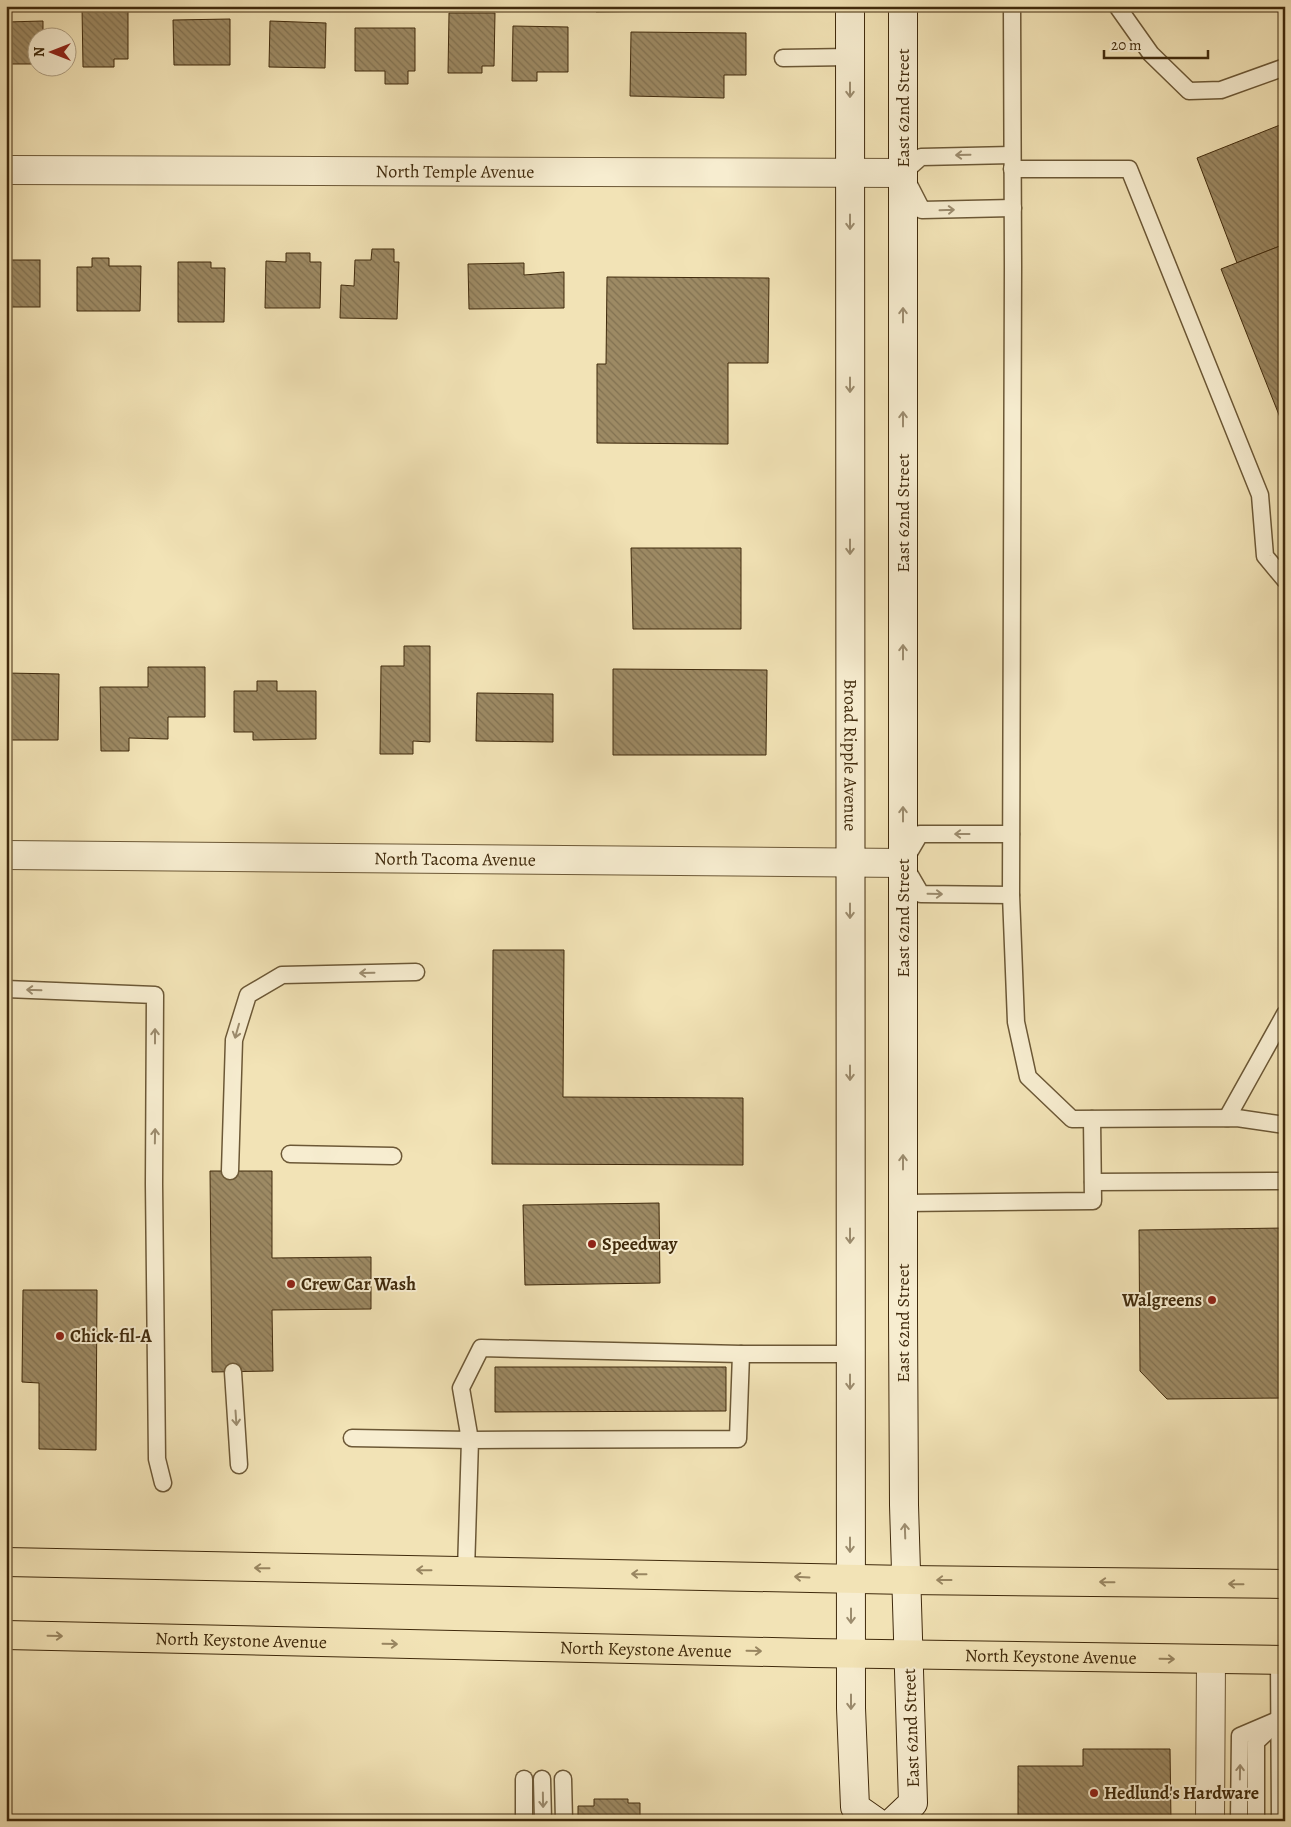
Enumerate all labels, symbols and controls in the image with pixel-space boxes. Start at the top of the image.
north arrow [28,28,78,78]
scale bar [1104,28,1207,60]
text: 20 m [1111,35,1142,55]
text: N [30,47,49,57]
street label: East 62nd Street [891,48,915,168]
one-way arrow [845,82,855,98]
one-way arrow [955,151,971,160]
street label: North Temple Avenue [376,159,534,184]
one-way arrow [938,205,954,215]
one-way arrow [845,214,855,230]
one-way arrow [898,307,908,323]
one-way arrow [845,376,855,393]
one-way arrow [898,412,908,428]
street label: East 62nd Street [891,453,915,573]
one-way arrow [845,539,855,555]
one-way arrow [898,644,908,660]
street label: Broad Ripple Avenue [838,679,862,831]
one-way arrow [898,807,908,823]
one-way arrow [954,829,970,839]
street label: North Tacoma Avenue [374,846,536,872]
street label: East 62nd Street [891,858,915,978]
one-way arrow [926,889,942,899]
one-way arrow [845,902,855,918]
one-way arrow [359,968,376,978]
one-way arrow [26,985,42,995]
one-way arrow [231,1022,241,1038]
one-way arrow [150,1029,160,1045]
one-way arrow [845,1064,855,1081]
one-way arrow [150,1128,159,1144]
one-way arrow [898,1154,908,1170]
one-way arrow [845,1227,855,1243]
place label: Speedway [602,1232,678,1256]
marker: Speedway [586,1238,598,1250]
street label: East 62nd Street [891,1263,915,1383]
place label: Crew Car Wash [301,1272,416,1296]
marker: Crew Car Wash [285,1278,297,1290]
place label: Walgreens [1121,1288,1202,1312]
marker: Walgreens [1206,1294,1218,1306]
place label: Chick-fil-A [70,1324,152,1348]
marker: Chick-fil-A [54,1330,66,1342]
one-way arrow [845,1374,855,1390]
one-way arrow [231,1410,241,1426]
one-way arrow [901,1523,910,1539]
one-way arrow [845,1536,855,1553]
one-way arrow [254,1563,270,1572]
one-way arrow [417,1565,433,1575]
one-way arrow [632,1569,648,1579]
one-way arrow [794,1573,810,1582]
one-way arrow [937,1575,953,1585]
one-way arrow [1099,1577,1116,1587]
one-way arrow [1228,1579,1244,1589]
one-way arrow [846,1608,856,1624]
street label: North Keystone Avenue [155,1626,327,1654]
one-way arrow [46,1631,63,1641]
street label: North Keystone Avenue [560,1635,732,1663]
one-way arrow [382,1639,398,1649]
street label: North Keystone Avenue [965,1643,1137,1670]
one-way arrow [746,1647,762,1656]
one-way arrow [1159,1654,1175,1664]
street label: East 62nd Street [897,1668,925,1788]
one-way arrow [846,1694,856,1710]
one-way arrow [1235,1764,1245,1780]
place label: Hedlund's Hardware [1104,1781,1259,1805]
marker: Hedlund's Hardware [1088,1787,1100,1799]
one-way arrow [538,1792,548,1808]

